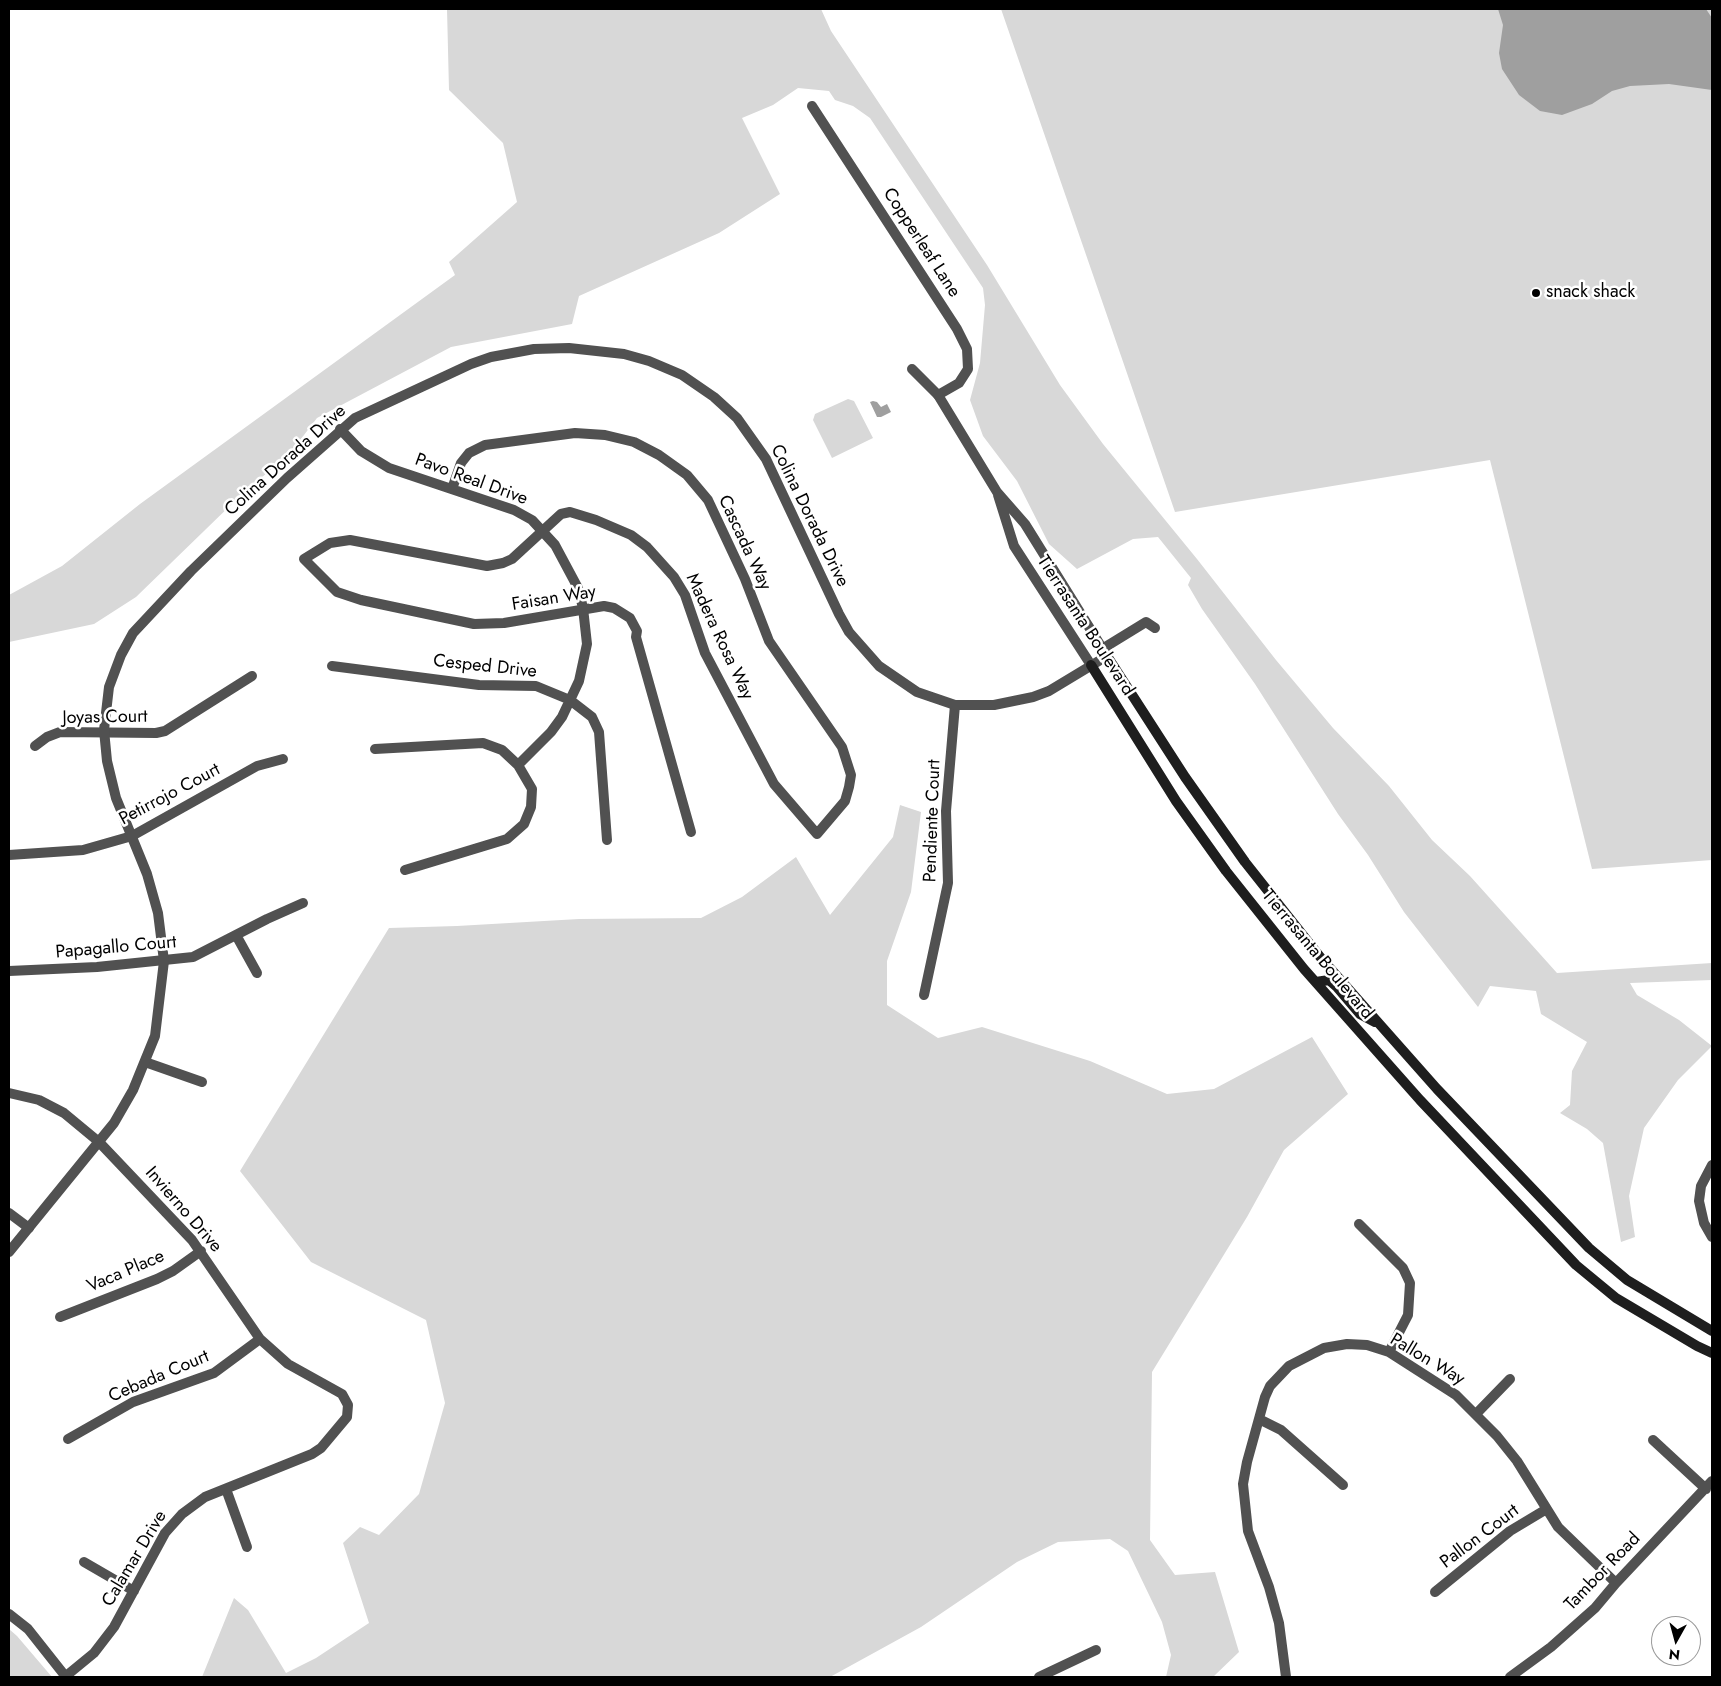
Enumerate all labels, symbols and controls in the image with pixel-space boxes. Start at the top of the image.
street label: Copperleaf Lane [878,184,964,302]
place label: snack shack [1546,282,1635,304]
marker: snack shack [1530,287,1542,299]
street label: Colina Dorada Drive [221,401,351,521]
street label: Colina Dorada Drive [765,441,853,591]
street label: Pavo Real Drive [412,450,530,510]
street label: Cascada Way [713,492,775,594]
street label: Tierrasanta Boulevard [1032,552,1138,700]
street label: Madera Rosa Way [680,570,758,704]
street label: Faisan Way [510,582,598,616]
street label: Cesped Drive [432,651,538,683]
street label: Joyas Court [62,706,148,730]
street label: Petirrojo Court [116,759,224,831]
street label: Pendiente Court [920,759,946,883]
street label: Tierrasanta Boulevard [1256,886,1378,1024]
street label: Papagallo Court [55,932,177,964]
street label: Invierno Drive [140,1163,226,1257]
street label: Vaca Place [84,1246,168,1298]
street label: Pallon Way [1386,1329,1468,1391]
street label: Cebada Court [106,1346,212,1408]
street label: Pallon Court [1436,1500,1524,1574]
street label: Calamar Drive [98,1507,172,1611]
street label: Tambor Road [1561,1529,1645,1615]
north arrow [1651,1616,1701,1666]
text: N [1668,1644,1681,1665]

